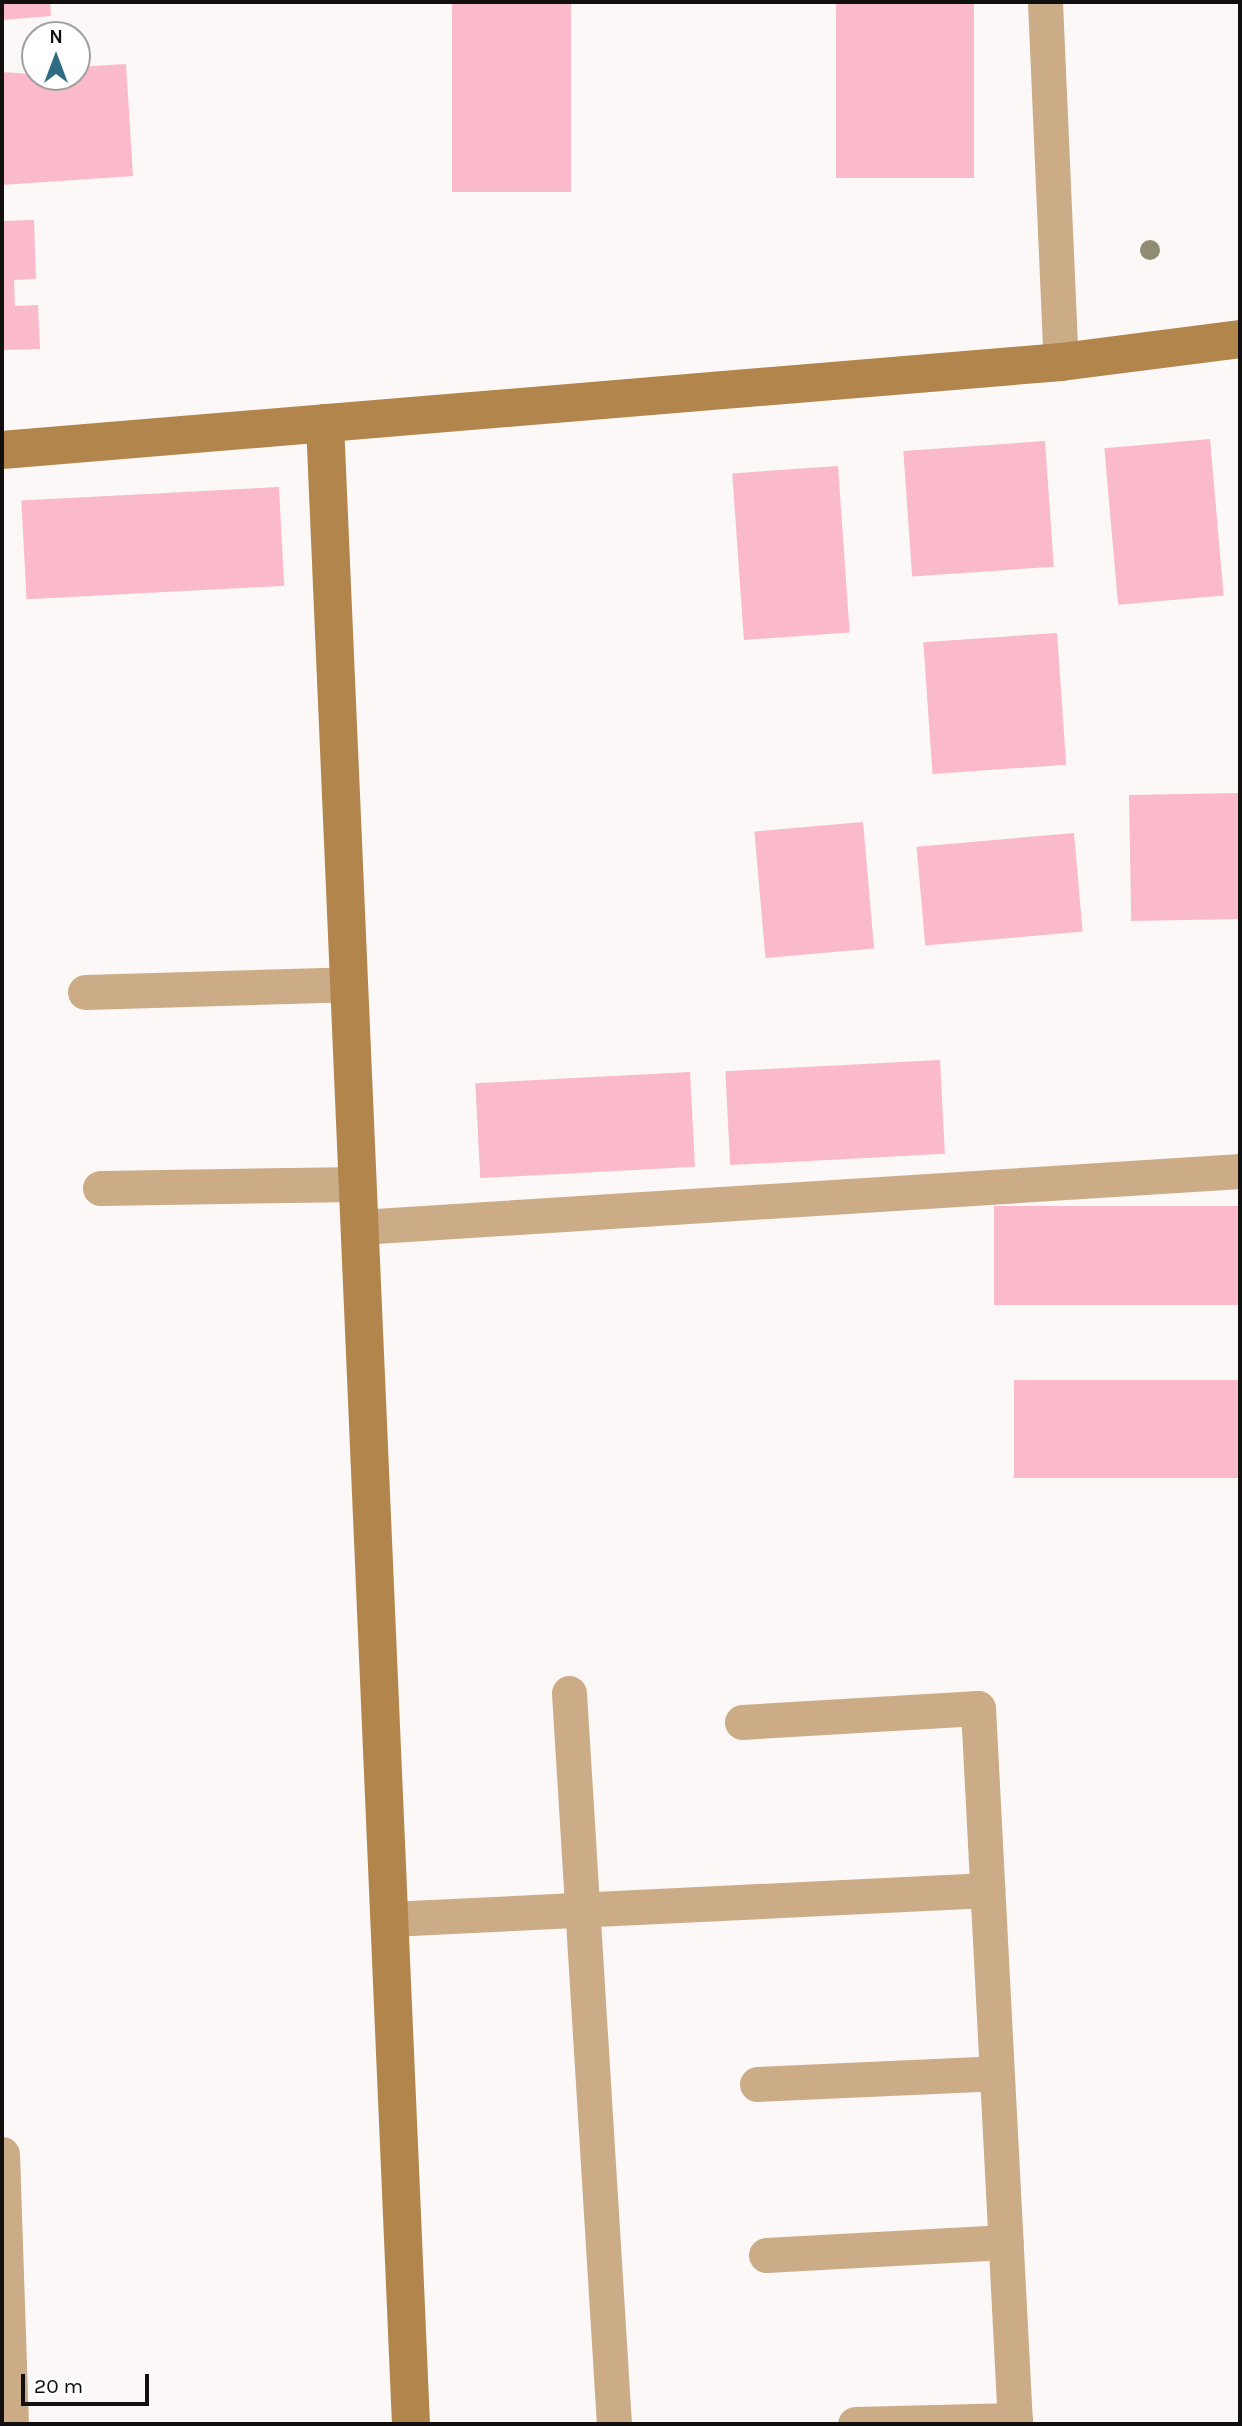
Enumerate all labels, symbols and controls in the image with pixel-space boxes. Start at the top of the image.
north arrow [21,21,91,91]
text: N [49,26,63,48]
scale bar [24,2360,152,2404]
text: 20 m [34,2374,83,2398]

